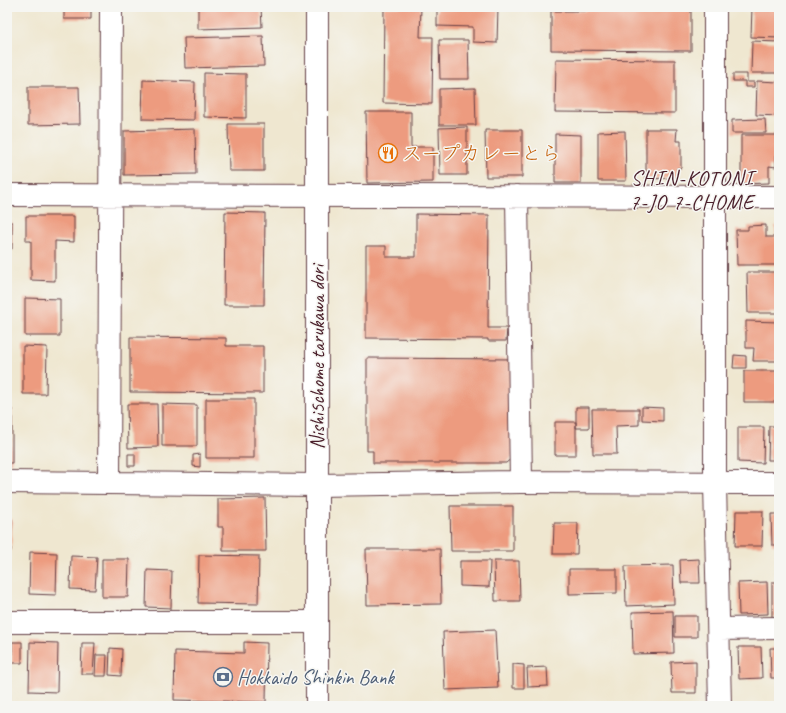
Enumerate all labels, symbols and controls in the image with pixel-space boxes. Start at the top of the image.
place label: スープカレーとら [402,141,561,166]
restaurant icon: スープカレーとら [377,142,399,164]
district label: SHIN-KOTONI 7-JO 7-CHOME [630,165,757,215]
street label: Nishi5chome tarukawa dori [305,262,330,449]
place label: Hokkaido Shinkin Bank [237,665,396,690]
bank icon: Hokkaido Shinkin Bank [212,666,234,688]

